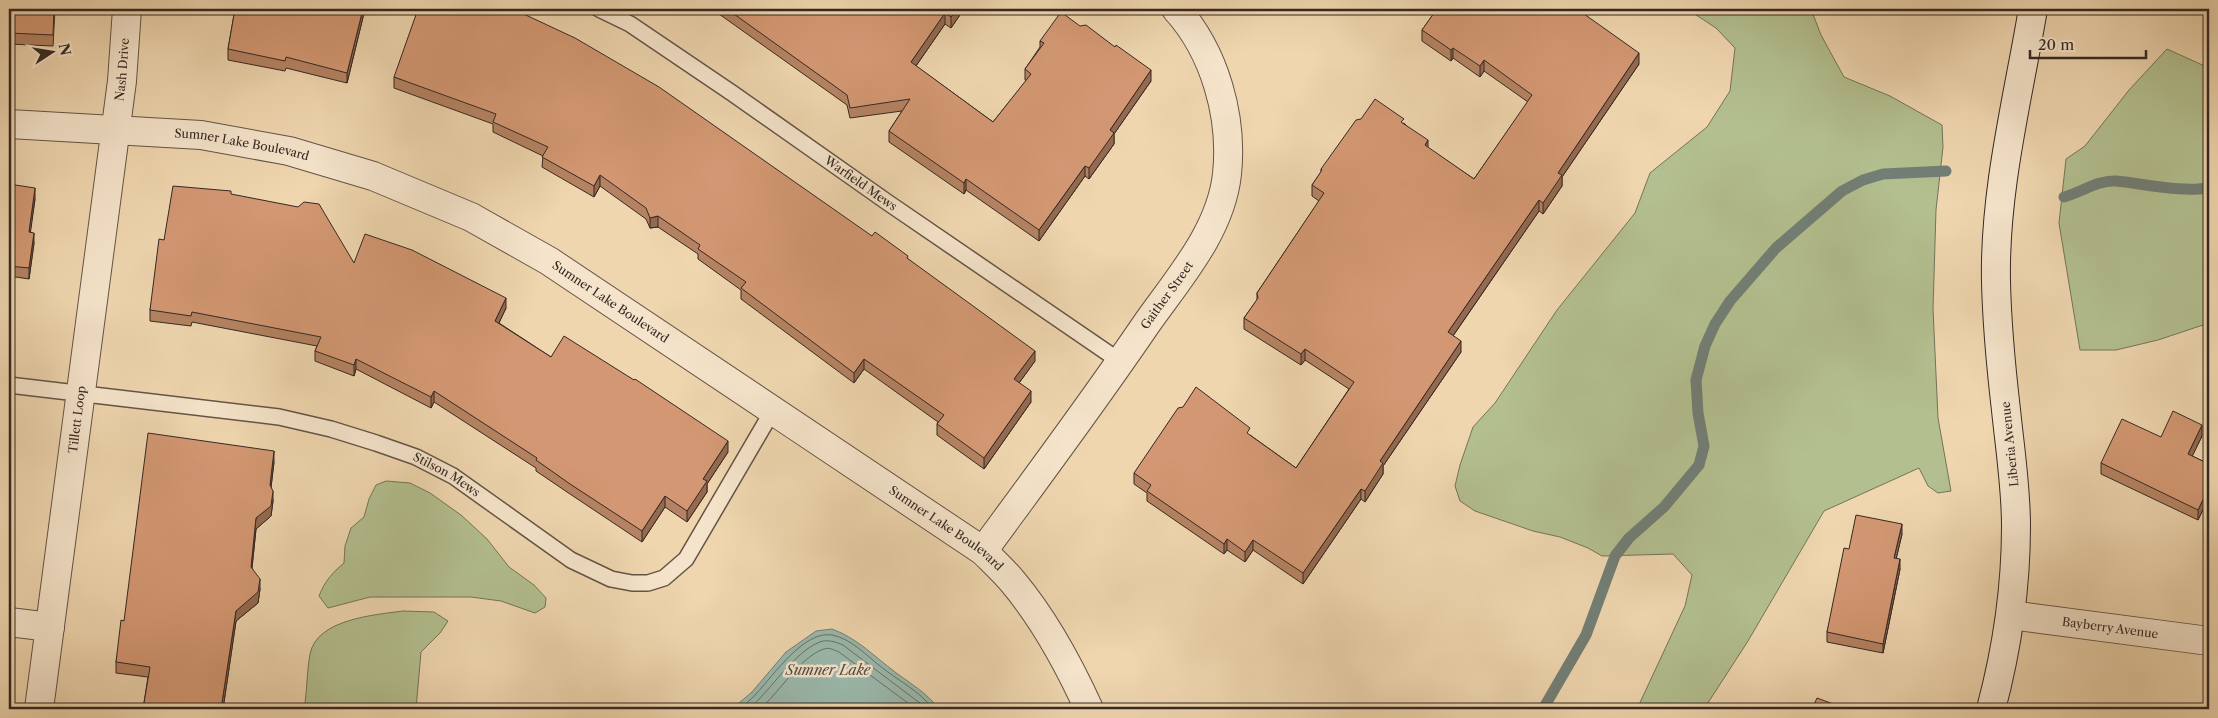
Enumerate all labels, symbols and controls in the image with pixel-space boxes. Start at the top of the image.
north arrow [28,28,78,78]
scale bar [2030,28,2147,60]
text: 20 m [2038,35,2074,54]
street label: Nash Drive [111,37,132,102]
text: N [55,41,75,57]
street label: Sumner Lake Boulevard [174,125,312,164]
street label: Warfield Mews [821,152,900,214]
street label: Sumner Lake Boulevard [550,257,672,346]
street label: Gaither Street [1137,258,1197,332]
street label: Tillett Loop [65,385,89,454]
street label: Liberia Avenue [1998,400,2021,487]
street label: Stilson Mews [411,449,483,500]
street label: Sumner Lake Boulevard [886,482,1007,574]
street label: Bayberry Avenue [2061,614,2160,641]
water label: Sumner Lake [785,661,871,679]

